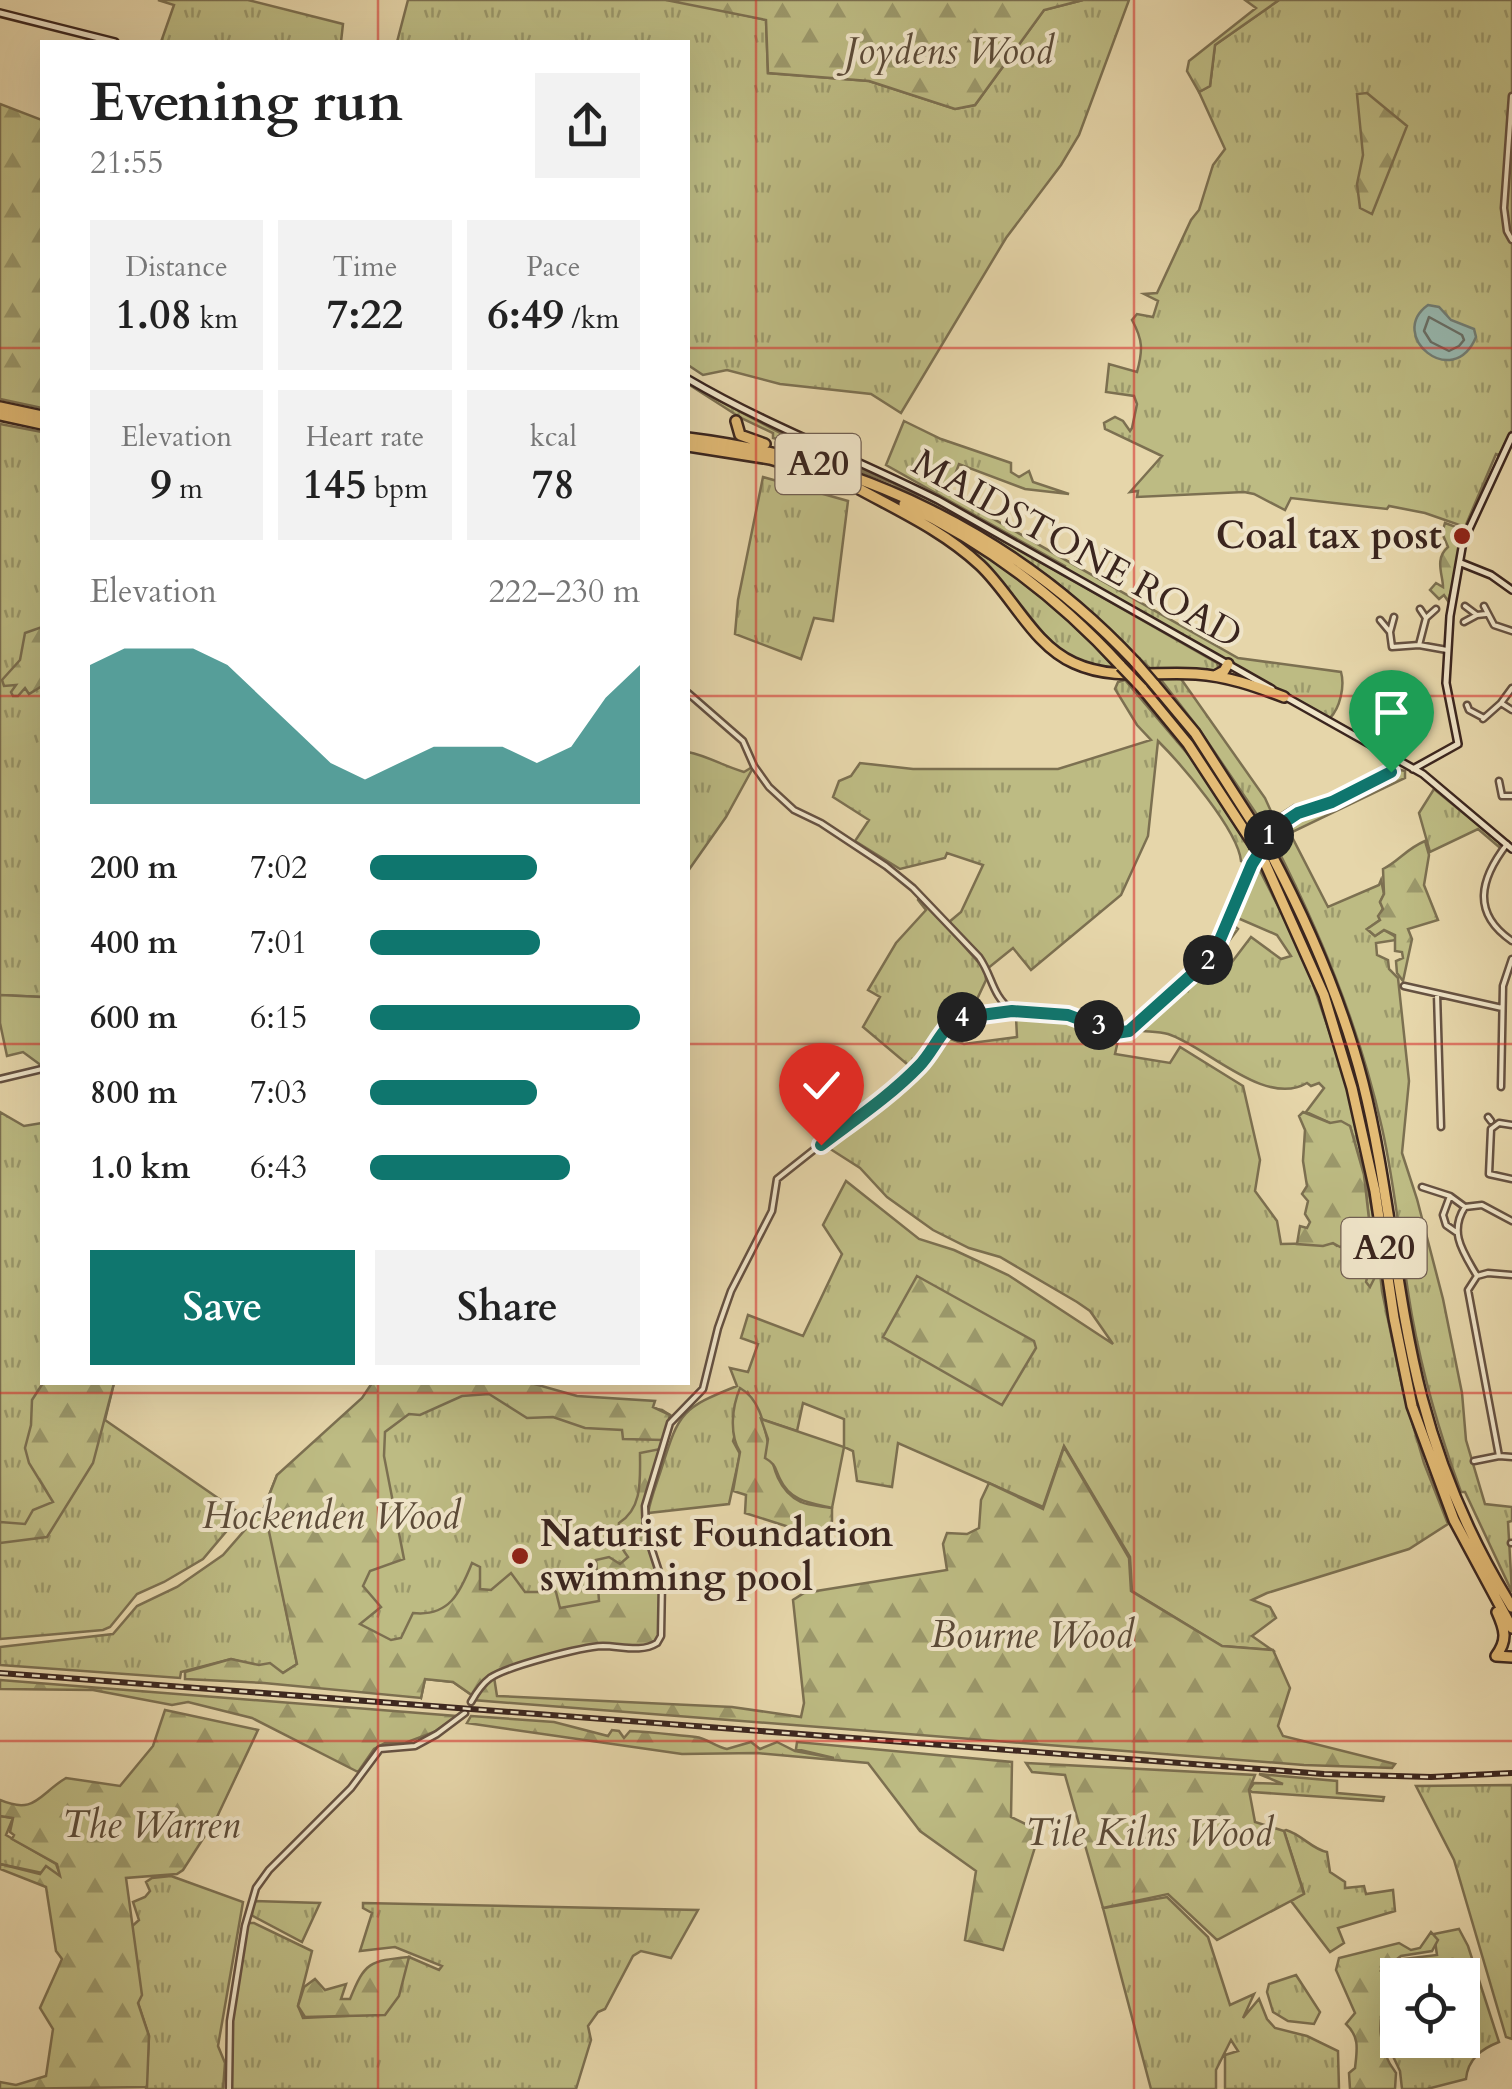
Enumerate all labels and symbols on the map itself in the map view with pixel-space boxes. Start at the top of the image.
park label: Joydens Wood [837,25,1055,77]
road number: A20 [776,434,860,494]
street label: MAIDSTONE ROAD [903,437,1251,661]
place label: Coal tax post [1216,510,1442,562]
marker: Coal tax post [1451,525,1473,547]
pin [1349,670,1434,773]
pin: 1 [1244,810,1294,860]
pin: 2 [1183,935,1233,985]
pin: 4 [937,992,987,1042]
pin: 3 [1074,1000,1124,1050]
pin [779,1043,864,1146]
road number: A20 [1342,1218,1426,1278]
park label: Hockenden Wood [202,1490,462,1542]
place label: Naturist Foundation swimming pool [540,1508,894,1604]
marker: Naturist Foundation swimming pool [509,1545,531,1567]
park label: Bourne Wood [931,1609,1135,1661]
park label: The Warren [62,1799,240,1851]
park label: Tile Kilns Wood [1025,1807,1274,1859]

